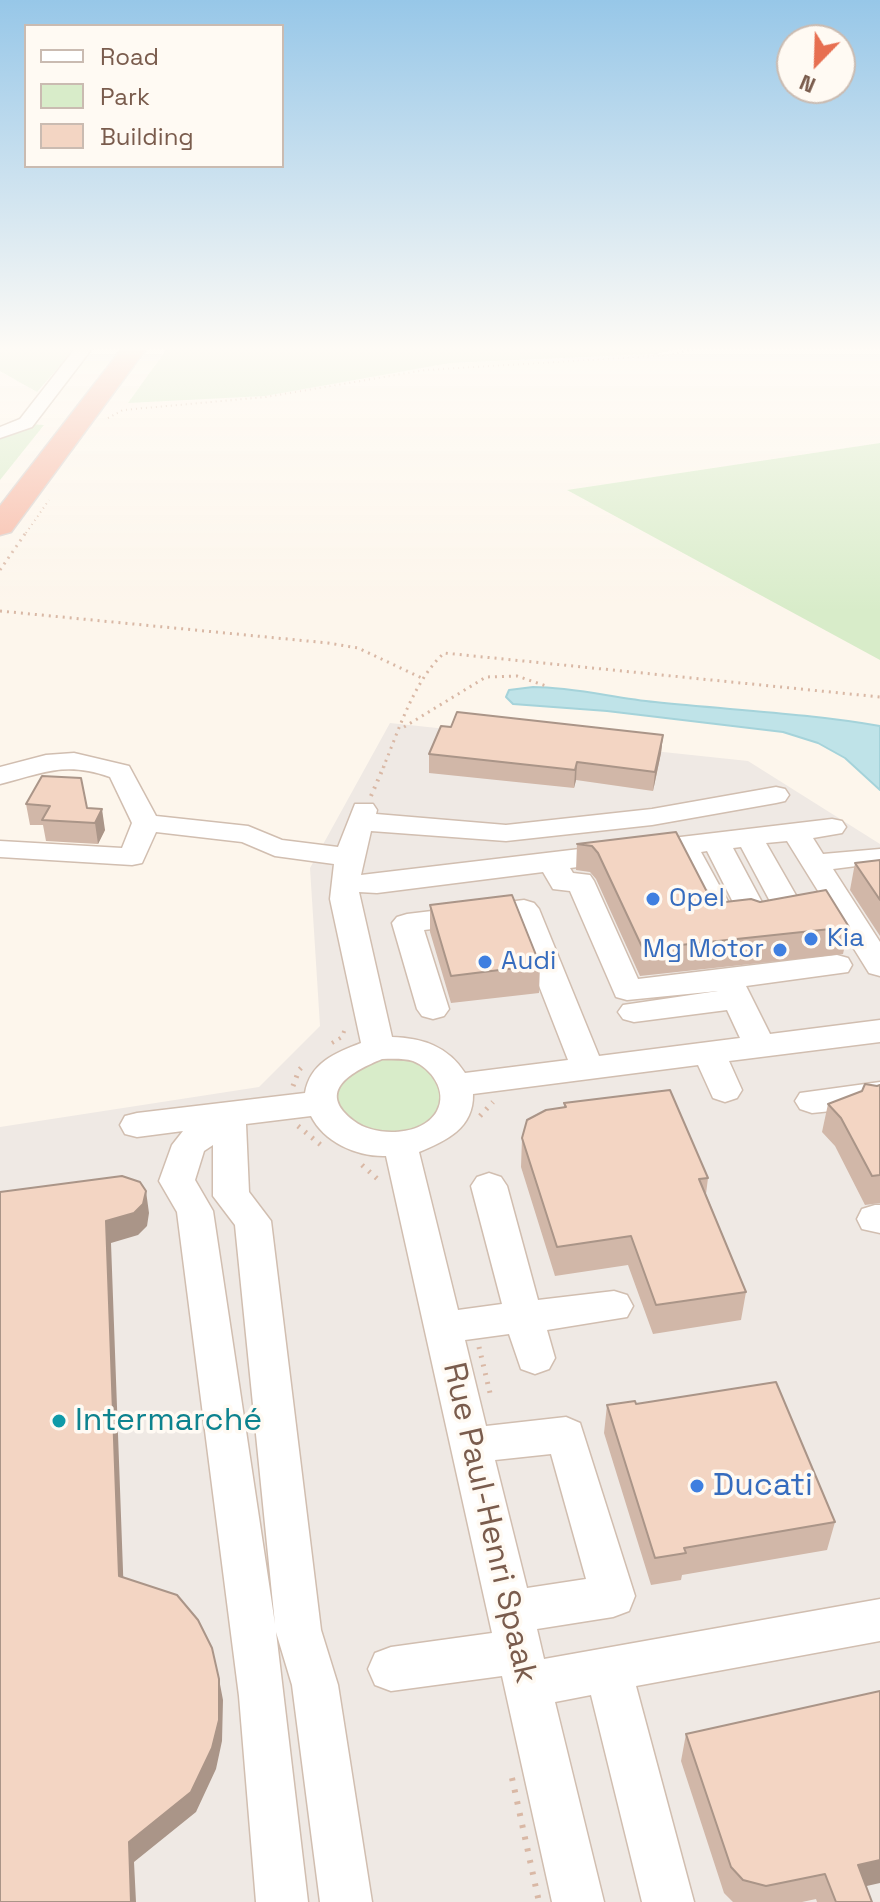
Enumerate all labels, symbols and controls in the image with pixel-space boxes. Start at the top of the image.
legend [24,24,284,168]
north arrow [776,24,856,104]
text: Road [100,41,159,72]
text: N [795,68,820,100]
text: Park [100,81,150,112]
text: Building [100,121,194,152]
place label: Opel [669,883,725,915]
marker: Opel [644,890,662,908]
place label: Kia [827,923,864,955]
marker: Kia [802,930,820,948]
place label: Mg Motor [643,934,764,966]
marker: Mg Motor [771,941,789,959]
place label: Audi [501,946,556,978]
marker: Audi [476,953,494,971]
street label: Rue Paul-Henri Spaak [433,1359,545,1687]
place label: Intermarché [75,1402,262,1440]
marker: Intermarché [50,1412,68,1430]
place label: Ducati [713,1467,813,1505]
marker: Ducati [688,1477,706,1495]

